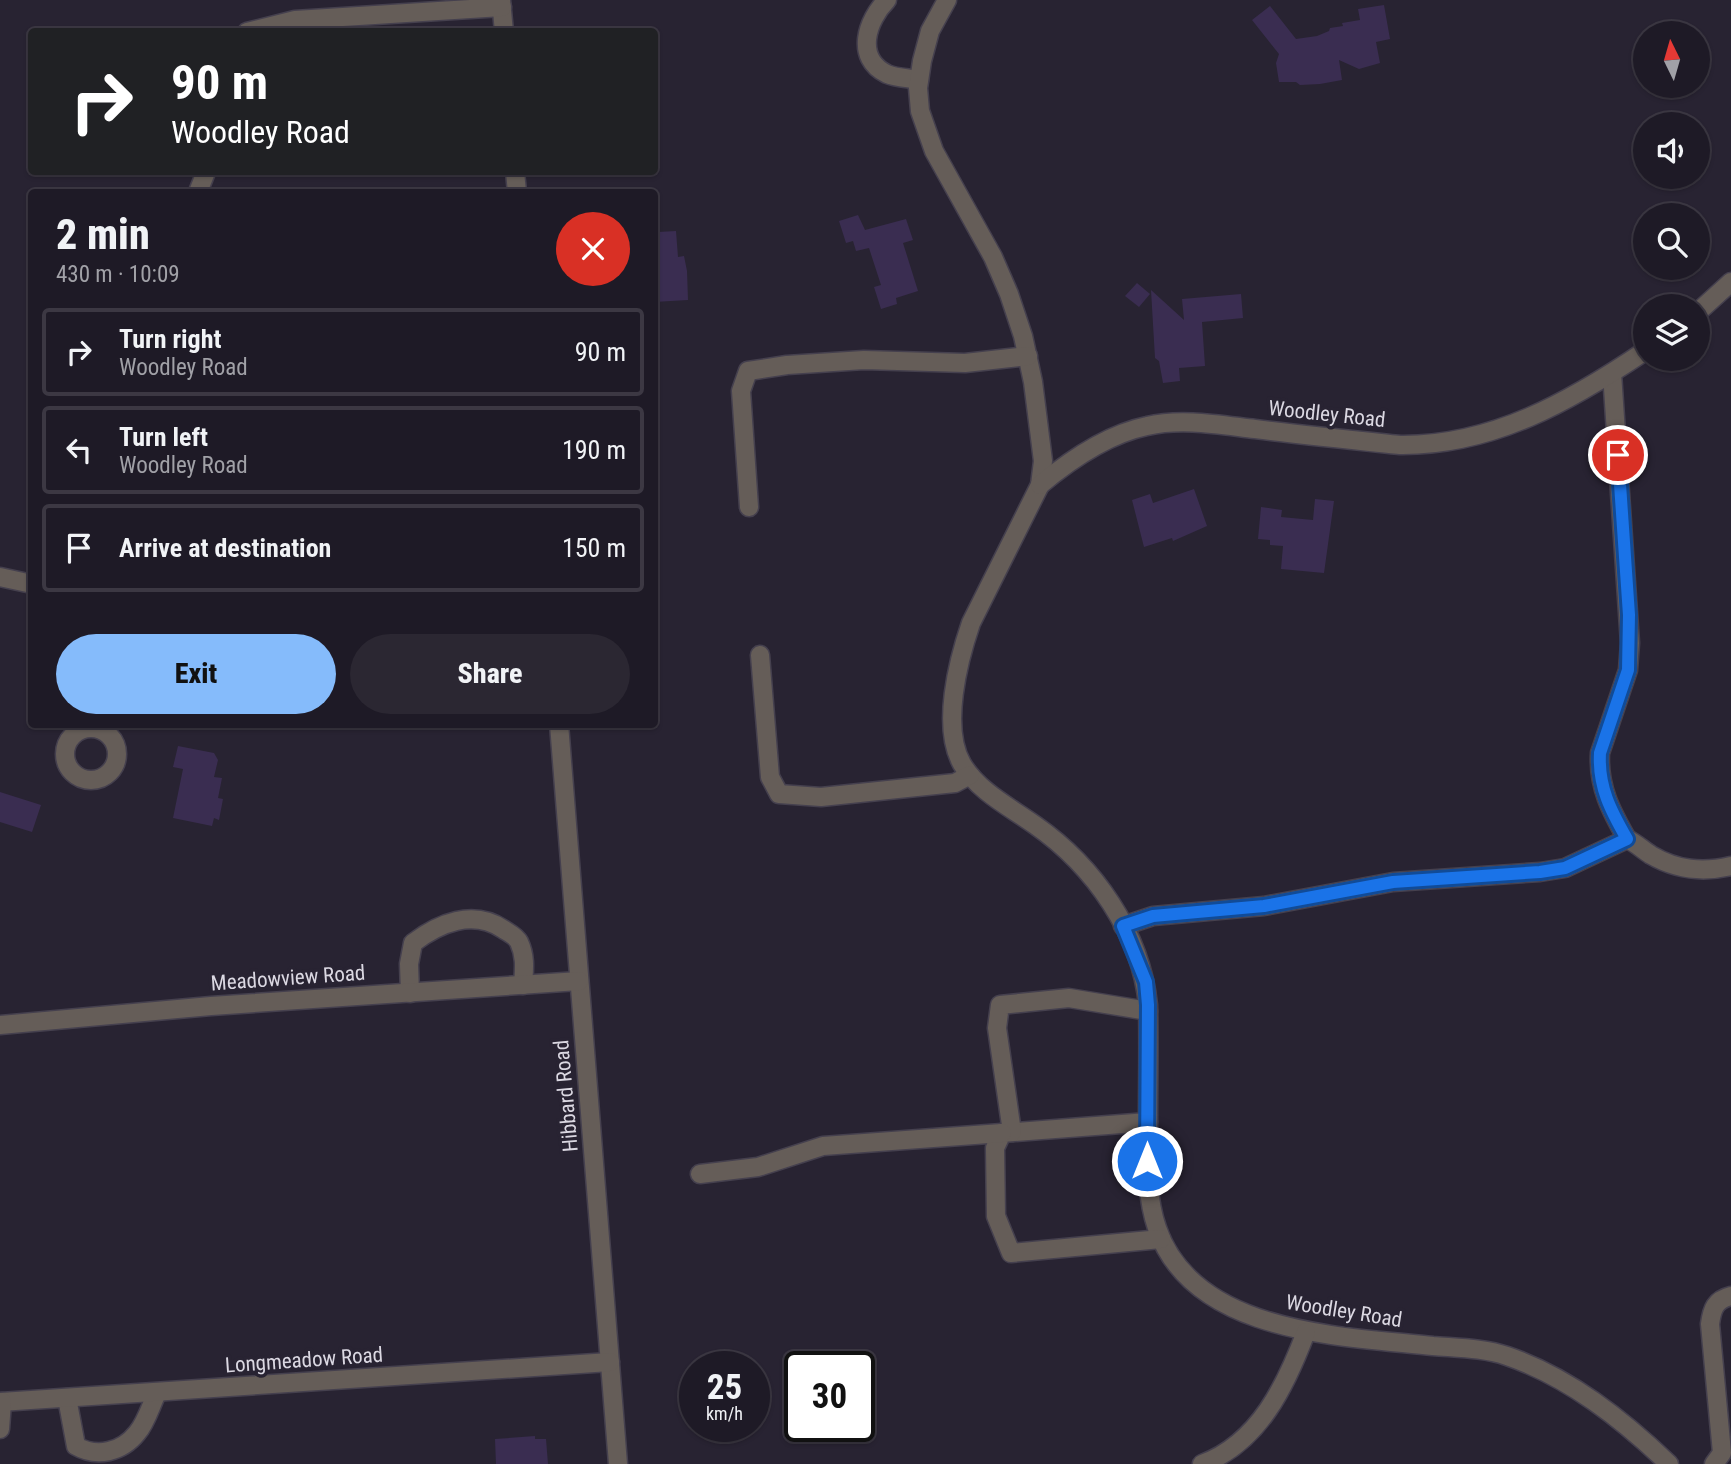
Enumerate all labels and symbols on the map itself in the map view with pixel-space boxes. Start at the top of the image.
north arrow [1633,21,1710,98]
street label: Woodley Road [1267,396,1387,432]
pin [1588,425,1648,485]
street label: Meadowview Road [210,961,366,995]
street label: Hibbard Road [549,1039,583,1153]
position arrow [1110,1124,1184,1198]
street label: Woodley Road [1284,1290,1404,1332]
street label: Longmeadow Road [224,1343,384,1377]
speed limit sign: 30 [784,1351,875,1442]

